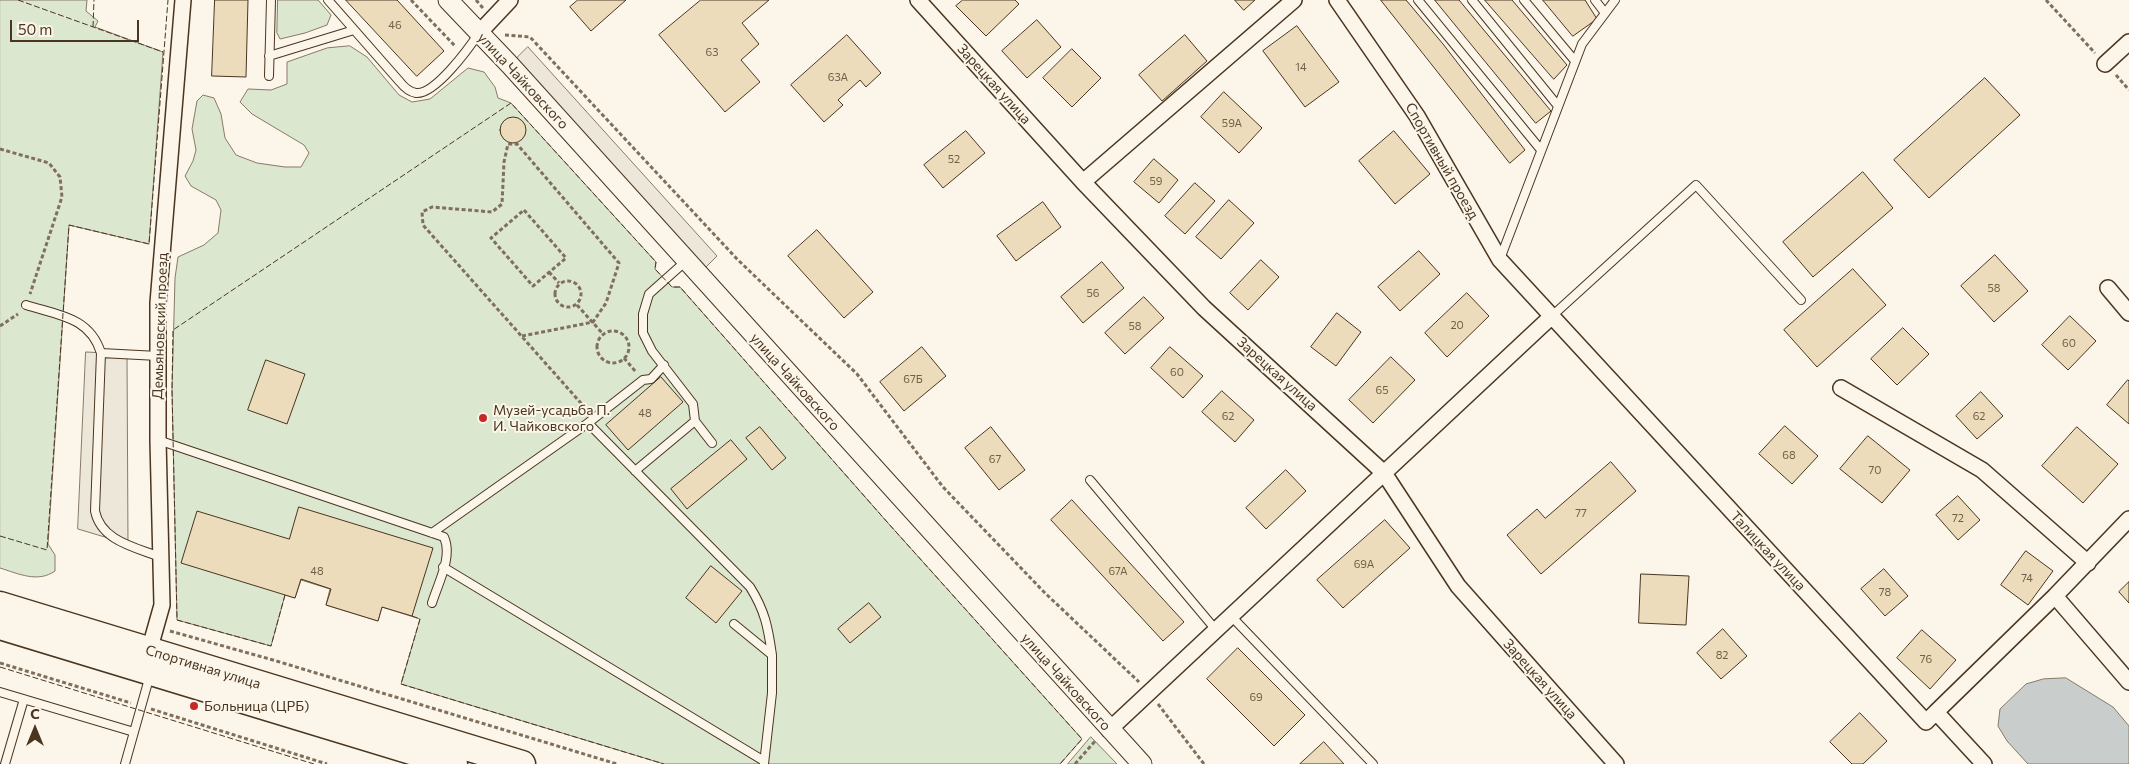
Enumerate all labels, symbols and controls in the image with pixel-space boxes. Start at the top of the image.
scale bar [12,10,141,42]
house number: 46 [388,18,402,32]
text: 50 m [18,20,52,38]
street label: улица Чайковского [474,29,572,133]
street label: Зарецкая улица [954,40,1034,128]
house number: 63 [706,45,718,59]
house number: 14 [1295,60,1307,74]
house number: 63А [828,70,848,84]
street label: Спортивный проезд [1402,100,1482,222]
house number: 59А [1222,116,1242,130]
house number: 52 [948,152,960,166]
house number: 59 [1150,174,1162,188]
street label: Демьяновский проезд [149,252,171,400]
house number: 58 [1988,281,2000,295]
house number: 56 [1087,286,1099,300]
house number: 20 [1450,318,1464,332]
house number: 58 [1129,319,1141,333]
street label: улица Чайковского [747,330,843,434]
street label: Зарецкая улица [1233,334,1321,414]
house number: 60 [2062,336,2076,350]
house number: 60 [1170,365,1184,379]
house number: 67Б [903,372,923,386]
house number: 65 [1376,383,1388,397]
place label: Музей-усадьба П. И. Чайковского [493,402,610,434]
house number: 48 [638,406,652,420]
house number: 62 [1222,409,1234,423]
house number: 62 [1973,409,1985,423]
marker: Музей-усадьба П. И. Чайковского [477,412,489,424]
house number: 68 [1782,448,1796,462]
house number: 67 [989,452,1001,466]
house number: 70 [1869,463,1881,477]
house number: 77 [1575,506,1587,520]
street label: Талицкая улица [1727,508,1809,594]
house number: 72 [1952,511,1964,525]
house number: 69А [1354,557,1374,571]
house number: 48 [310,564,324,578]
house number: 67А [1108,564,1128,578]
house number: 74 [2021,571,2033,585]
house number: 78 [1879,585,1891,599]
street label: улица Чайковского [1018,630,1114,734]
street label: Зарецкая улица [1500,635,1580,723]
street label: Спортивная улица [143,641,263,693]
house number: 82 [1716,648,1728,662]
house number: 76 [1920,652,1932,666]
house number: 69 [1249,690,1263,704]
place label: Больница (ЦРБ) [204,698,309,714]
marker: Больница (ЦРБ) [188,700,200,712]
north arrow [10,704,60,754]
text: С [30,705,40,722]

